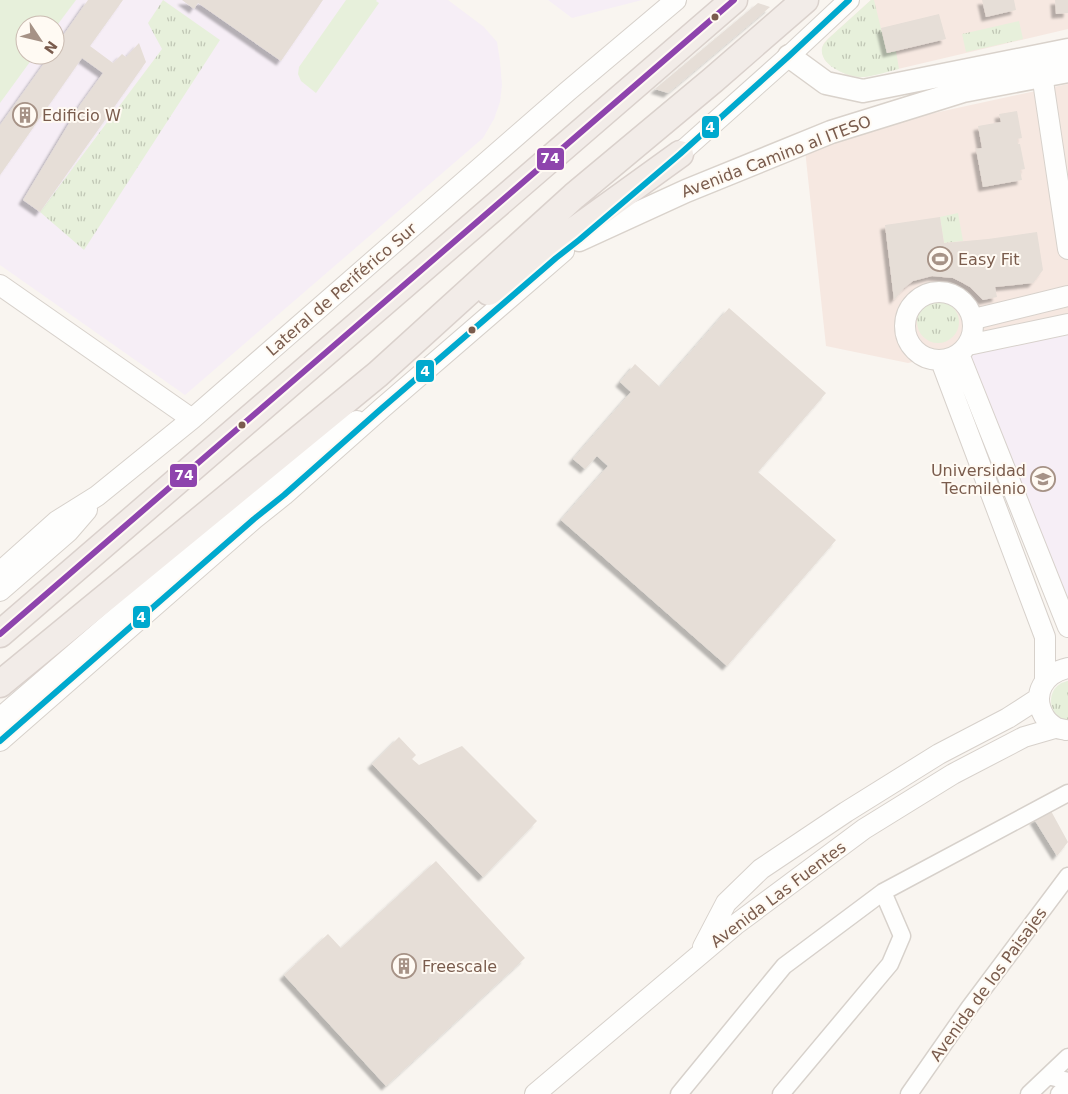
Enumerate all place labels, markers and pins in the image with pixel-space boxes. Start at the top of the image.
unlabelled marker [710,12,720,22]
building icon: Edificio W [12,102,38,128]
place label: Edificio W [42,106,121,125]
sports icon: Easy Fit [927,246,953,272]
place label: Easy Fit [958,250,1020,269]
unlabelled marker [467,325,477,335]
unlabelled marker [237,420,247,430]
place label: Universidad Tecmilenio [931,461,1026,498]
school or university icon: Universidad Tecmilenio [1030,466,1056,492]
building icon: Freescale [391,953,417,979]
place label: Freescale [422,957,497,976]

